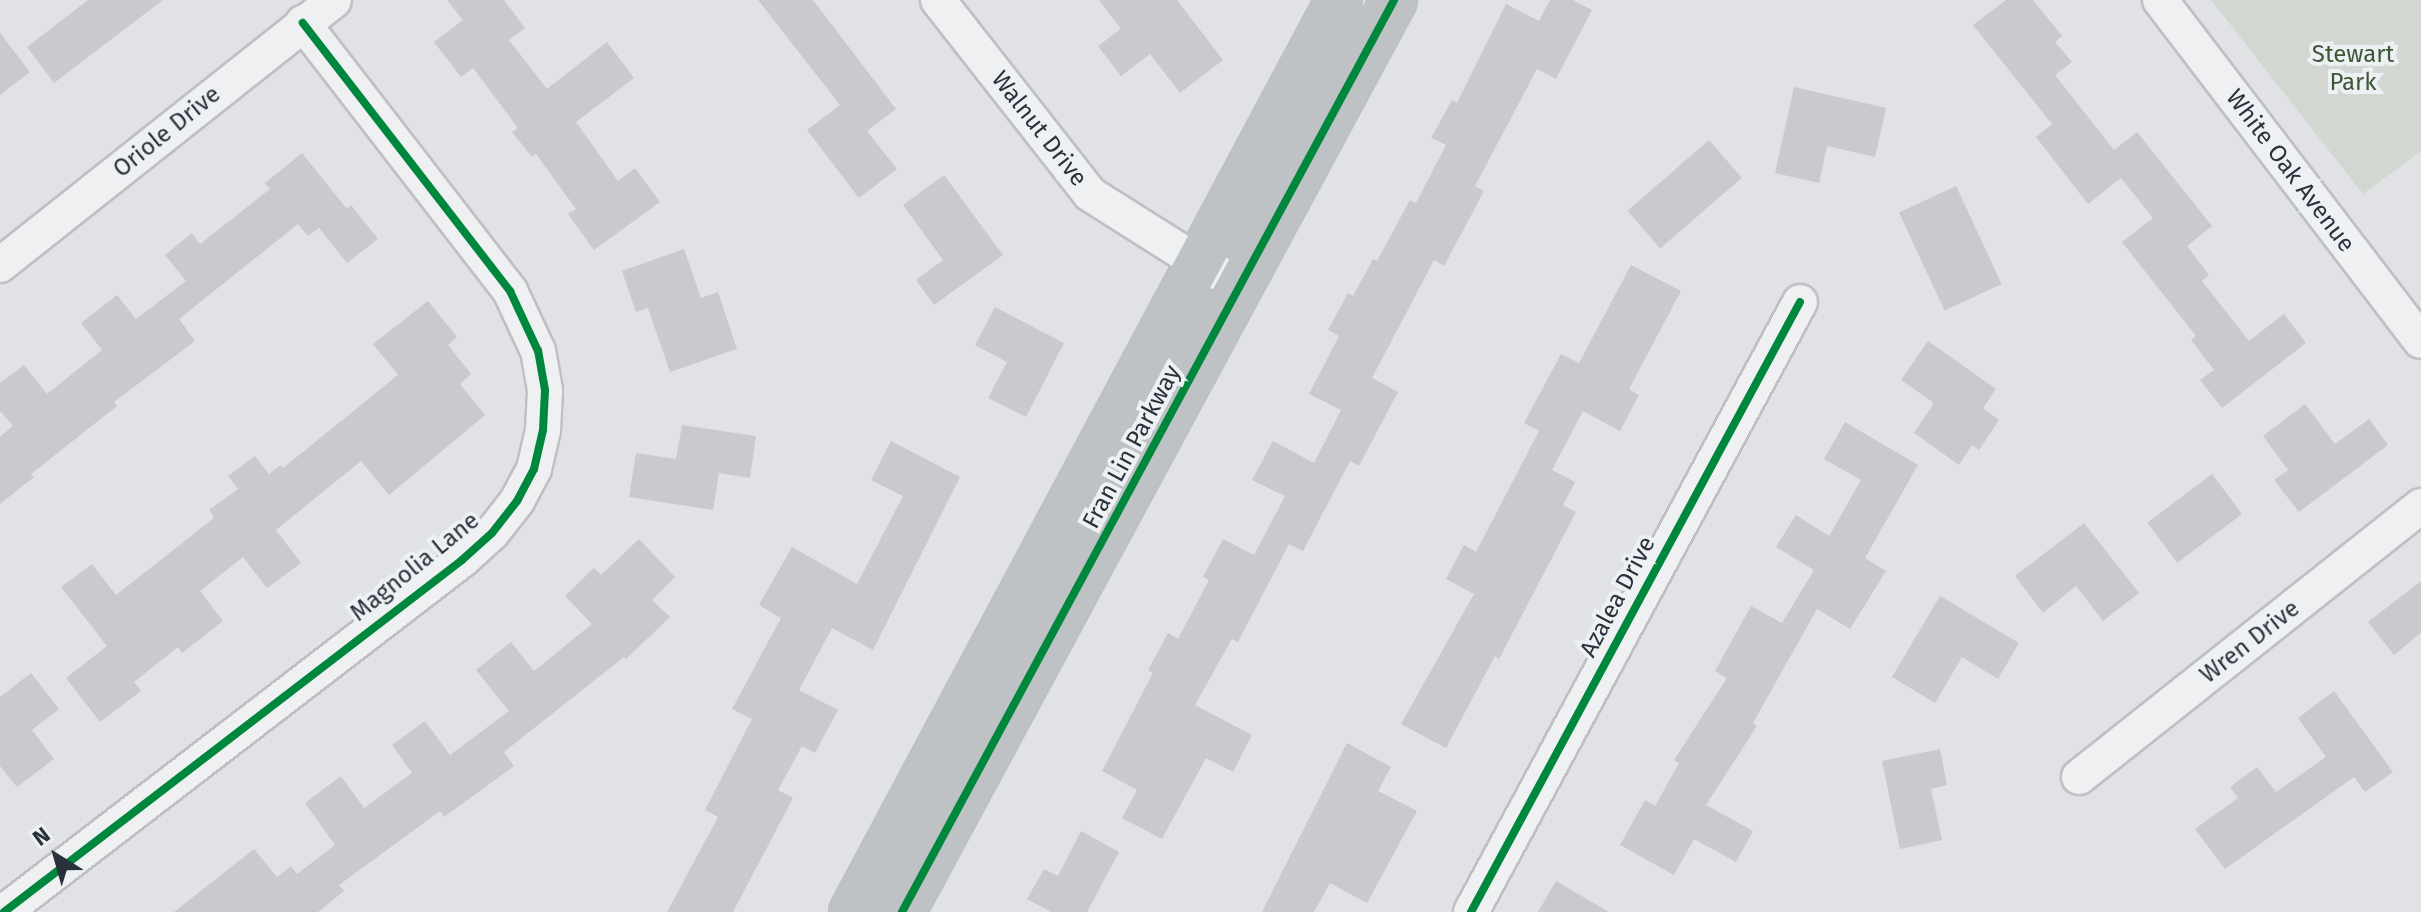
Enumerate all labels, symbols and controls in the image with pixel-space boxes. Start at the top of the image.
park label: Stewart Park [2312,41,2394,97]
street label: Walnut Drive [985,66,1093,192]
street label: Oriole Drive [108,80,226,184]
street label: White Oak Avenue [2219,84,2361,258]
street label: Fran Lin Parkway [1077,360,1187,534]
street label: Magnolia Lane [345,506,485,628]
street label: Azalea Drive [1574,532,1662,662]
street label: Wren Drive [2195,594,2305,690]
north arrow [16,816,96,896]
text: N [27,821,55,852]

